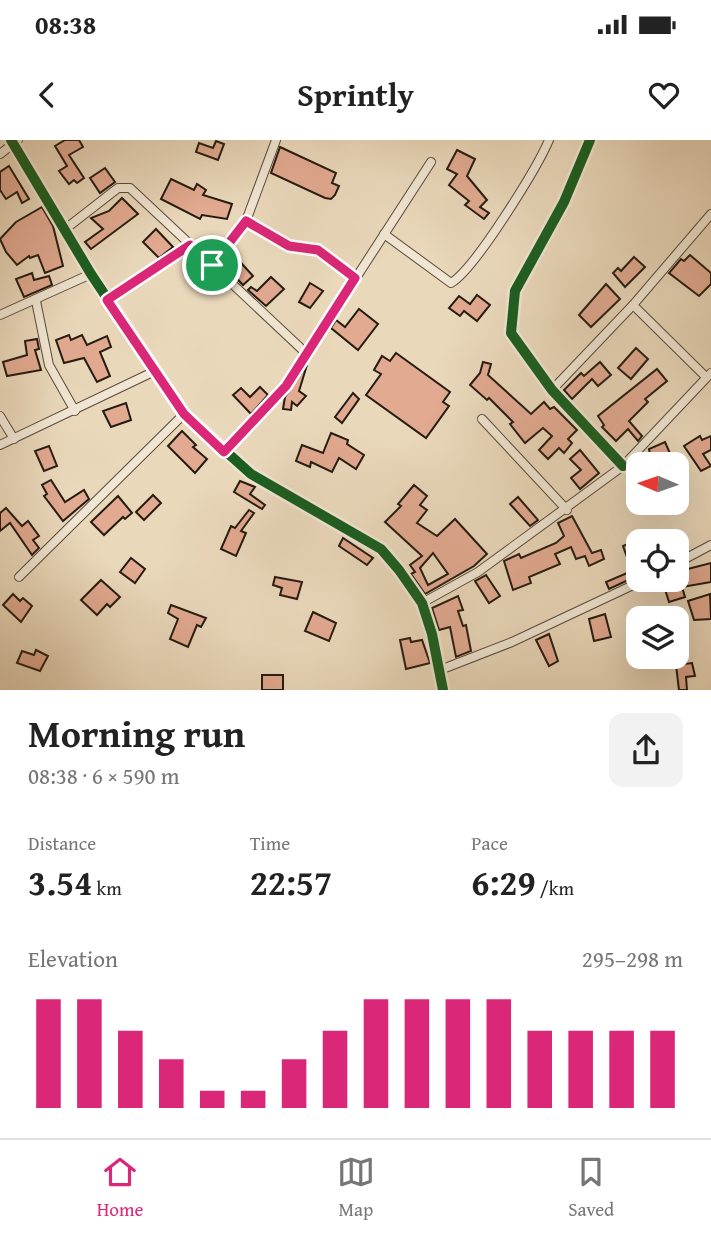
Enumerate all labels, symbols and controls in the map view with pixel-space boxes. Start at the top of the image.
text: 08:38 [35,5,96,44]
text: Sprintly [297,71,414,118]
icon: back [28,76,66,114]
icon: heart [645,76,683,114]
pin [182,235,242,295]
icon: arrive [193,246,231,284]
north arrow [626,452,690,514]
map controls [626,452,689,669]
button: locate [626,529,689,592]
button: layers [626,606,689,669]
text: Morning run [28,705,245,761]
button: share [609,713,683,787]
text: 08:38 · 6 × 590 m [28,759,180,792]
text: Distance [28,829,96,857]
text: Time [250,829,290,857]
text: Pace [471,829,508,857]
text: 3.54 [28,857,92,908]
text: 22:57 [250,857,332,908]
text: 6:29 [471,857,536,908]
text: km [92,874,122,902]
text: /km [536,874,574,902]
text: Elevation [28,942,118,975]
text: 295–298 m [582,942,683,975]
tab: Home [97,1153,143,1223]
tab: Map [337,1153,375,1223]
tab: Saved [568,1153,614,1223]

